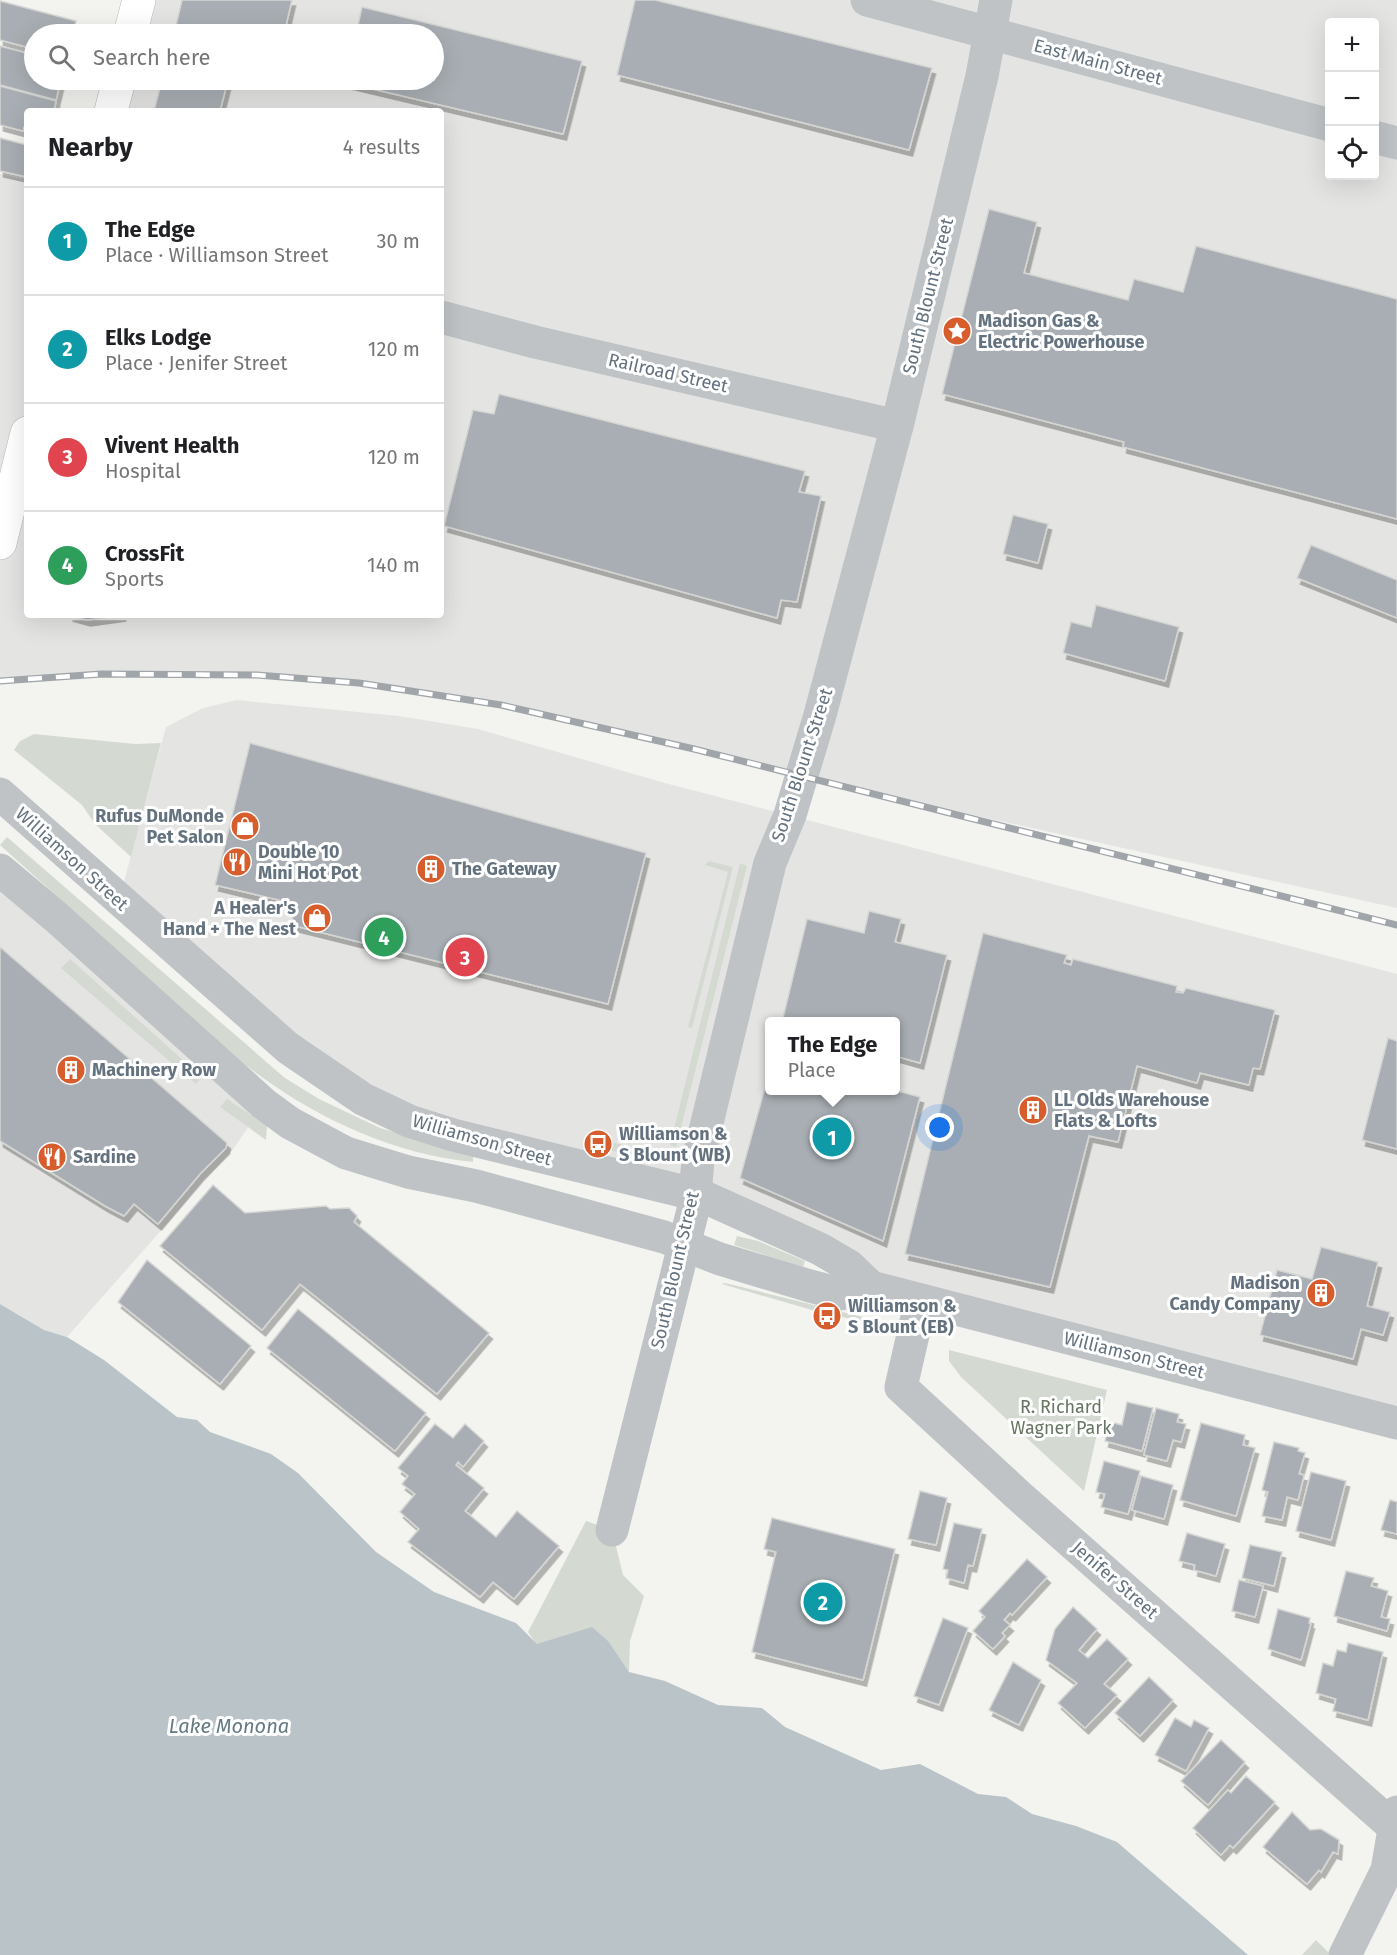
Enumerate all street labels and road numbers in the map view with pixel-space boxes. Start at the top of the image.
street label: East Main Street [1032,34,1165,90]
street label: South Blount Street [898,215,958,376]
street label: Railroad Street [606,349,730,398]
street label: South Blount Street [767,685,837,845]
street label: Williamson Street [11,803,133,916]
street label: Williamson Street [410,1110,555,1171]
street label: South Blount Street [646,1189,704,1351]
street label: Williamson Street [1062,1327,1207,1383]
street label: Jenifer Street [1067,1537,1163,1624]

